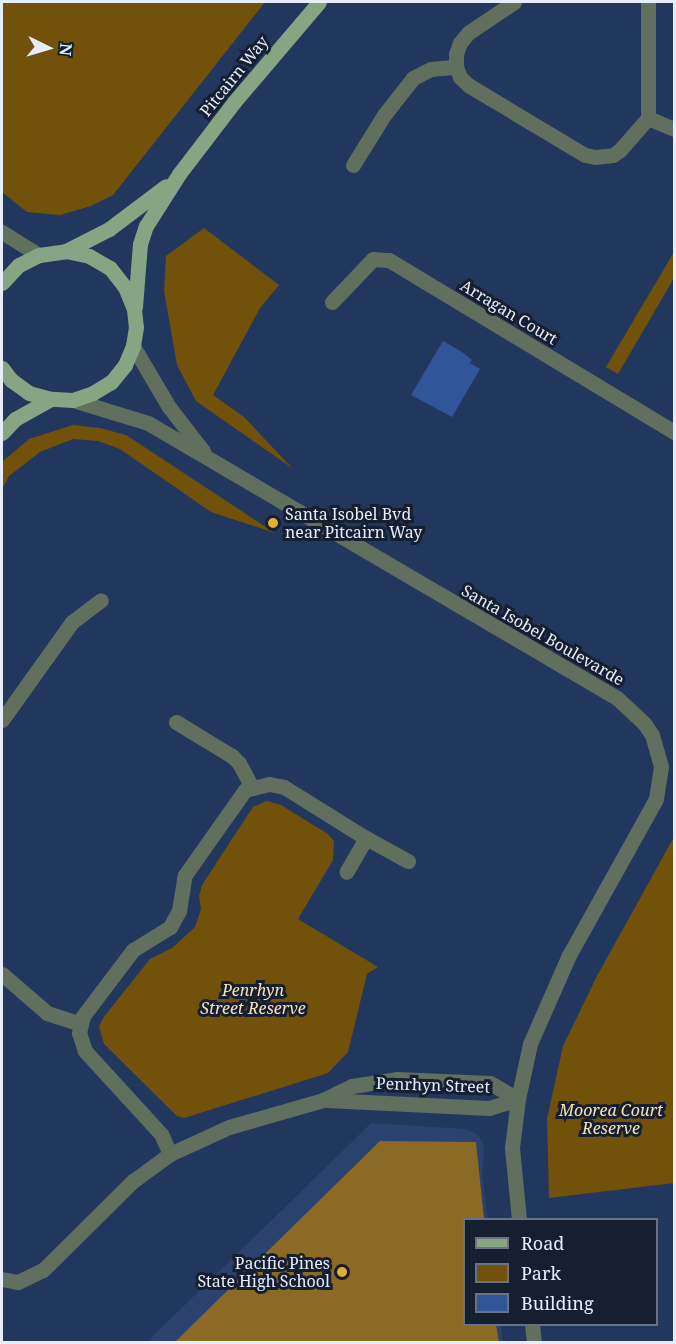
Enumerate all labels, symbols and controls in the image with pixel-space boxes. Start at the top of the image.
north arrow [18,18,78,78]
street label: Pitcairn Way [196,32,272,120]
text: N [54,42,77,57]
street label: Arragan Court [457,276,561,348]
place label: Santa Isobel Bvd near Pitcairn Way [285,504,422,542]
marker: Santa Isobel Bvd near Pitcairn Way [266,516,280,530]
street label: Santa Isobel Boulevarde [458,581,628,689]
park label: Penrhyn Street Reserve [200,980,306,1018]
street label: Penrhyn Street [376,1073,490,1097]
park label: Moorea Court Reserve [559,1100,663,1138]
legend [463,1218,658,1326]
text: Road [521,1231,564,1255]
place label: Pacific Pines State High School [197,1253,330,1291]
text: Park [521,1261,561,1285]
marker: Pacific Pines State High School [335,1265,349,1279]
text: Building [521,1291,594,1315]

